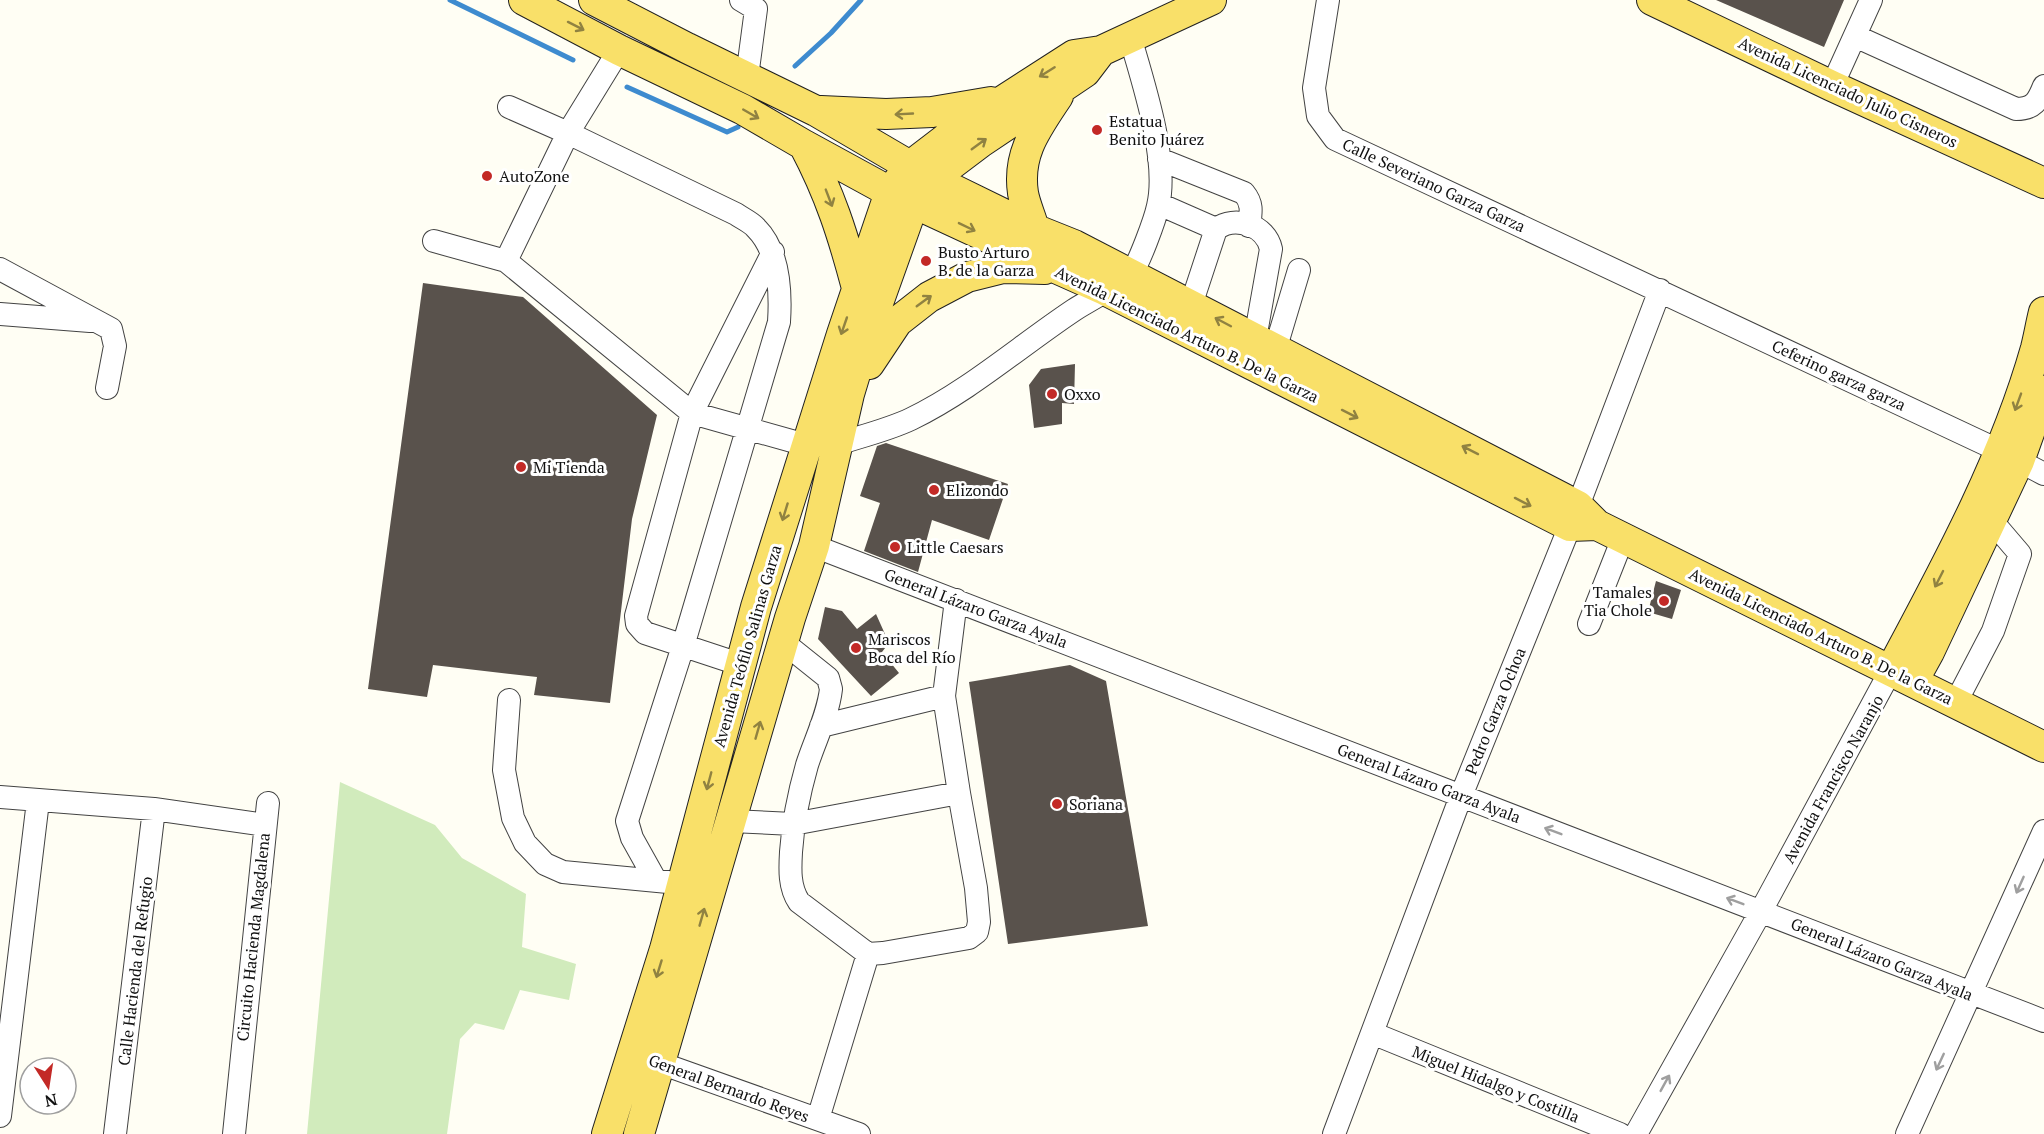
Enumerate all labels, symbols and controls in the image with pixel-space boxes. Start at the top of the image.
one-way arrow [567,21,585,33]
street label: Avenida Licenciado Julio Cisneros [1735,31,1961,153]
one-way arrow [1039,66,1056,78]
one-way arrow [894,108,914,119]
one-way arrow [741,109,759,120]
place label: Estatua Benito Juárez [1109,110,1204,150]
marker: Estatua Benito Juárez [1090,123,1104,137]
street label: Calle Severiano Garza Garza [1339,133,1529,237]
one-way arrow [970,137,986,150]
place label: AutoZone [499,165,570,187]
marker: AutoZone [480,169,494,183]
one-way arrow [825,188,836,206]
one-way arrow [957,222,975,234]
place label: Busto Arturo B. de la Garza [938,241,1034,281]
marker: Busto Arturo B. de la Garza [919,254,933,268]
street label: Avenida Licenciado Arturo B. De la Garza [1052,260,1322,408]
one-way arrow [916,295,932,307]
one-way arrow [1214,316,1232,327]
one-way arrow [838,317,849,335]
street label: Ceferino garza garza [1769,334,1909,416]
place label: Oxxo [1064,383,1101,405]
marker: Oxxo [1045,387,1059,401]
one-way arrow [2012,392,2023,411]
one-way arrow [1340,409,1358,420]
one-way arrow [1461,444,1479,456]
place label: Mi Tienda [533,456,605,478]
marker: Mi Tienda [514,460,528,474]
place label: Elizondo [946,479,1009,501]
marker: Elizondo [927,483,941,497]
one-way arrow [1514,497,1532,508]
one-way arrow [779,502,790,521]
place label: Little Caesars [907,536,1004,558]
marker: Little Caesars [888,540,902,554]
street label: Avenida Teófilo Salinas Garza [708,542,786,750]
street label: Avenida Licenciado Arturo B. De la Garza [1686,562,1956,710]
street label: General Lázaro Garza Ayala [881,563,1071,653]
one-way arrow [1932,570,1944,588]
place label: Tamales Tia Chole [1584,581,1652,621]
marker: Tamales Tia Chole [1657,594,1671,608]
place label: Mariscos Boca del Río [868,628,956,668]
marker: Mariscos Boca del Río [849,641,863,655]
street label: Pedro Garza Ochoa [1459,644,1531,778]
street label: Avenida Francisco Naranjo [1777,691,1889,867]
one-way arrow [753,721,764,740]
street label: General Lázaro Garza Ayala [1334,738,1524,828]
one-way arrow [703,771,714,790]
place label: Soriana [1069,793,1123,815]
marker: Soriana [1050,797,1064,811]
one-way arrow [1544,825,1563,836]
street label: Circuito Hacienda Magdalena [231,832,275,1042]
street label: Calle Hacienda del Refugio [112,875,158,1067]
one-way arrow [2014,875,2025,893]
one-way arrow [1726,895,1745,906]
one-way arrow [697,908,708,927]
street label: General Lázaro Garza Ayala [1788,912,1976,1006]
one-way arrow [653,959,664,978]
street label: Miguel Hidalgo y Costilla [1409,1040,1583,1128]
street label: General Bernardo Reyes [646,1049,812,1127]
one-way arrow [1933,1053,1945,1071]
north arrow [18,1056,78,1116]
one-way arrow [1659,1075,1671,1092]
text: N [43,1089,59,1113]

